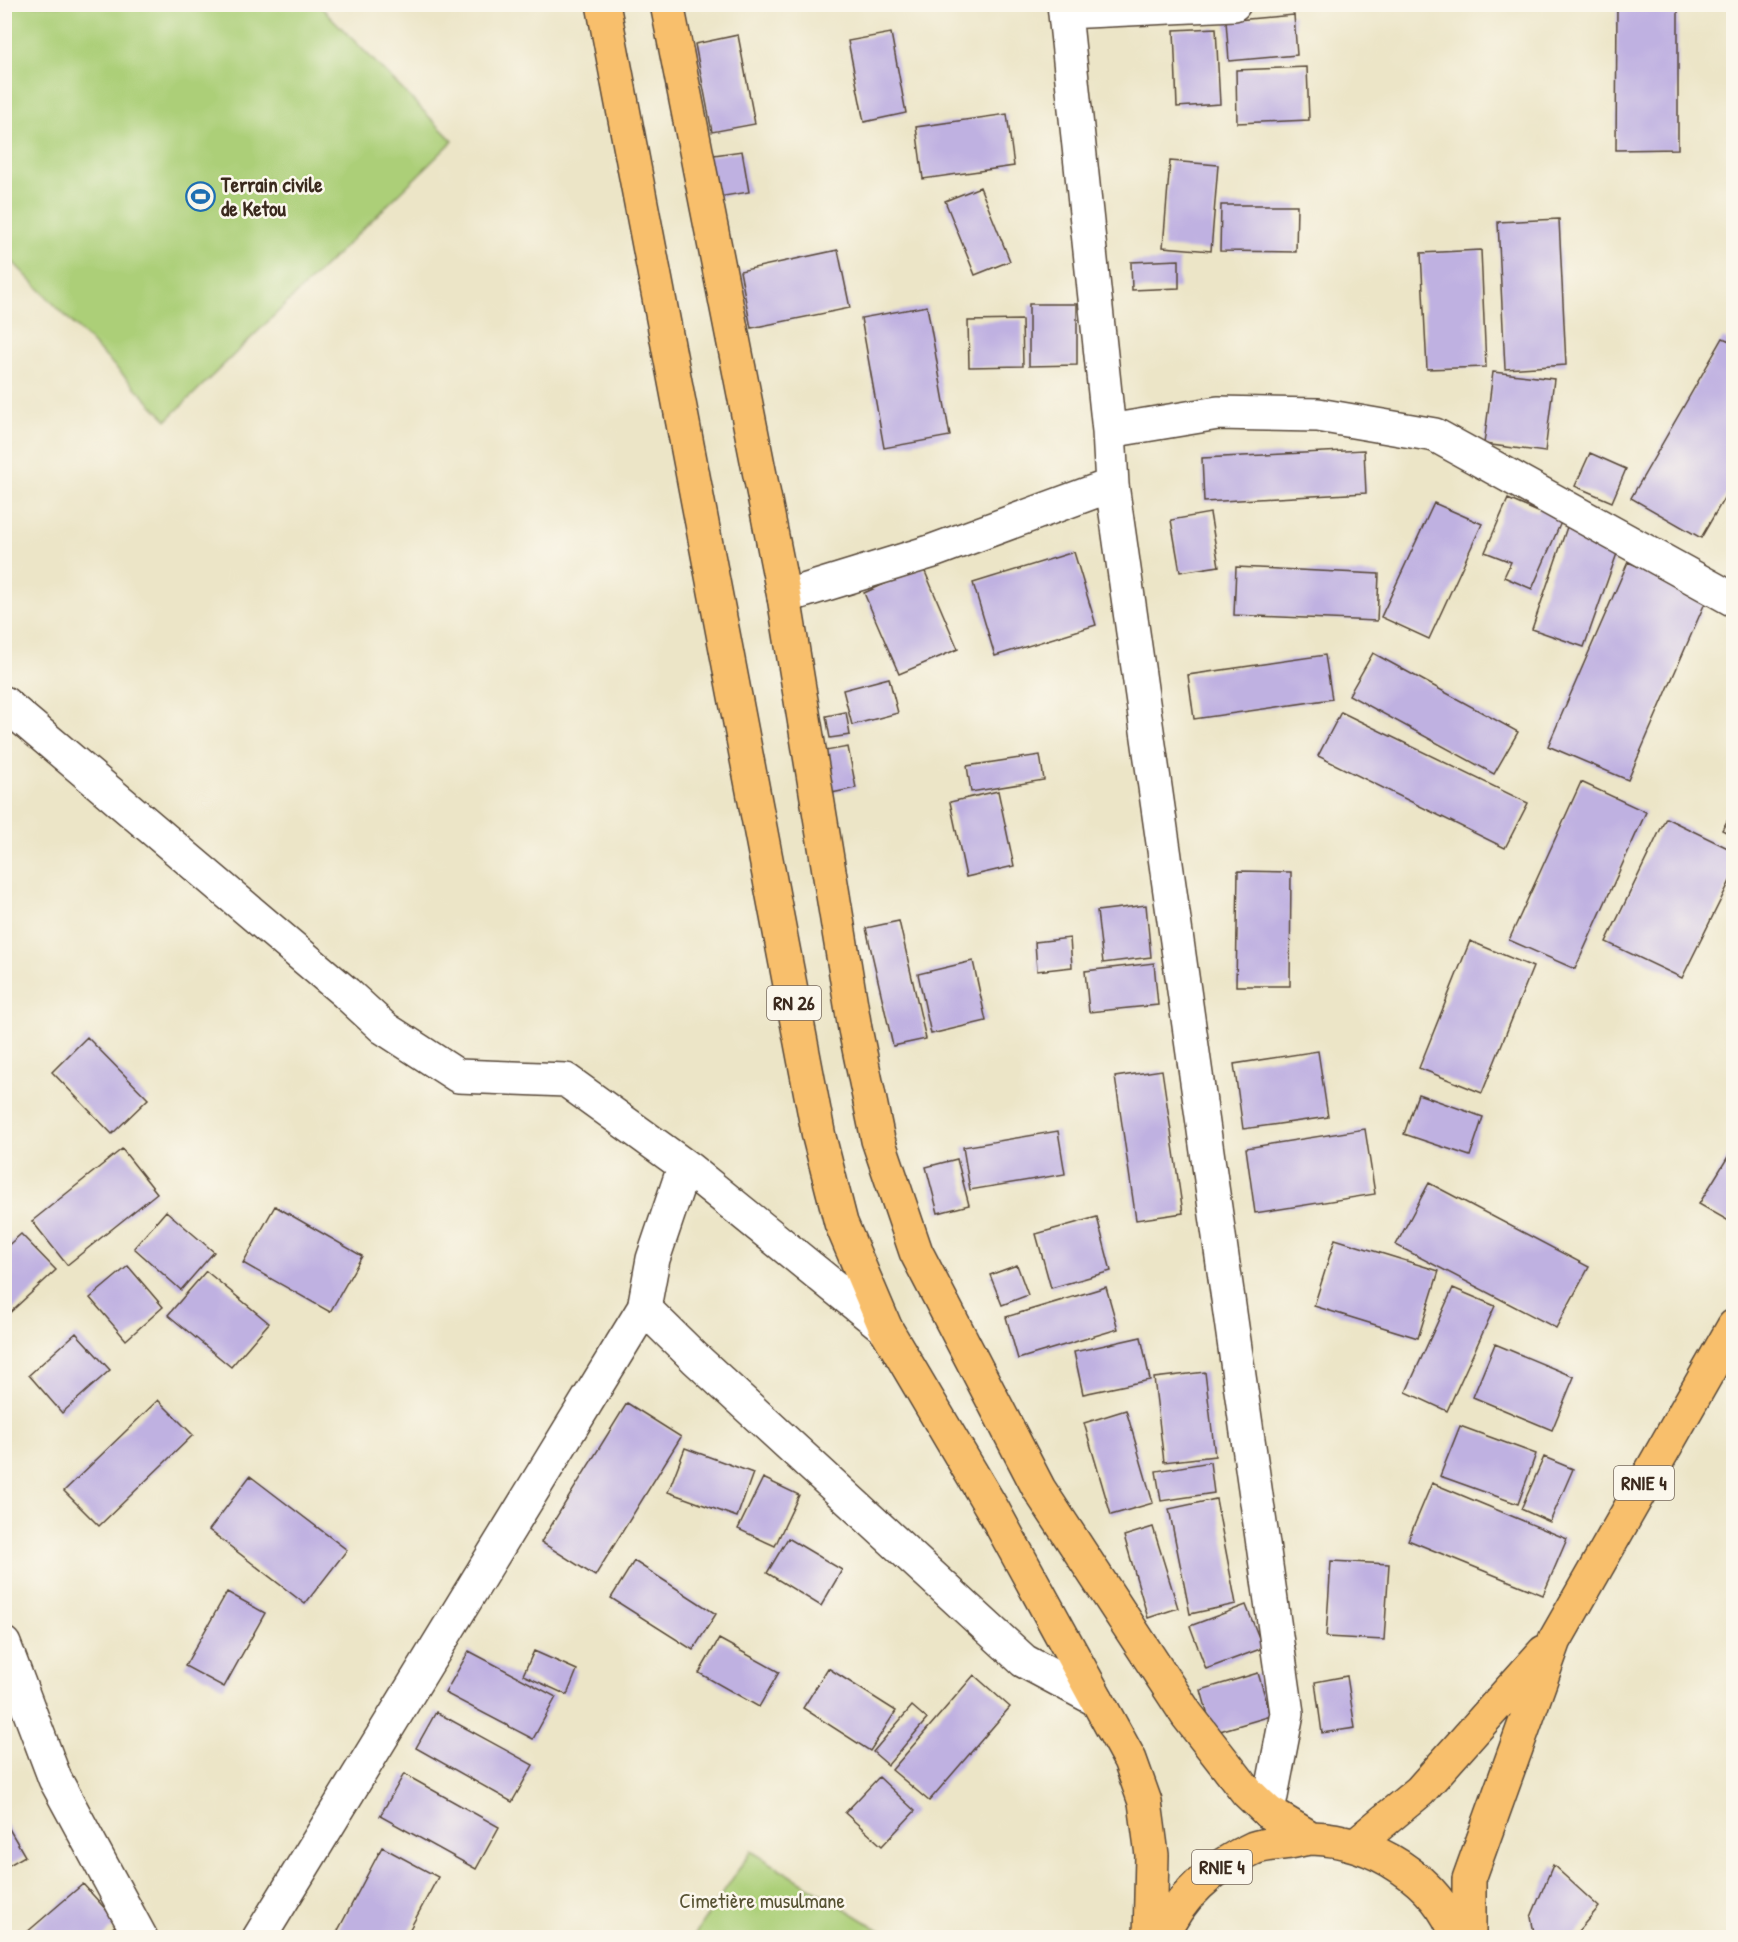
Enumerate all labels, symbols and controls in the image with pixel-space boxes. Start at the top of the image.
place label: Terrain civile de Ketou [220,170,323,223]
sports icon: Terrain civile de Ketou [184,181,216,213]
road number: RN 26 [767,986,821,1020]
road number: RNIE 4 [1614,1466,1674,1500]
road number: RNIE 4 [1192,1850,1252,1884]
park label: Cimetière musulmane [679,1886,845,1915]

